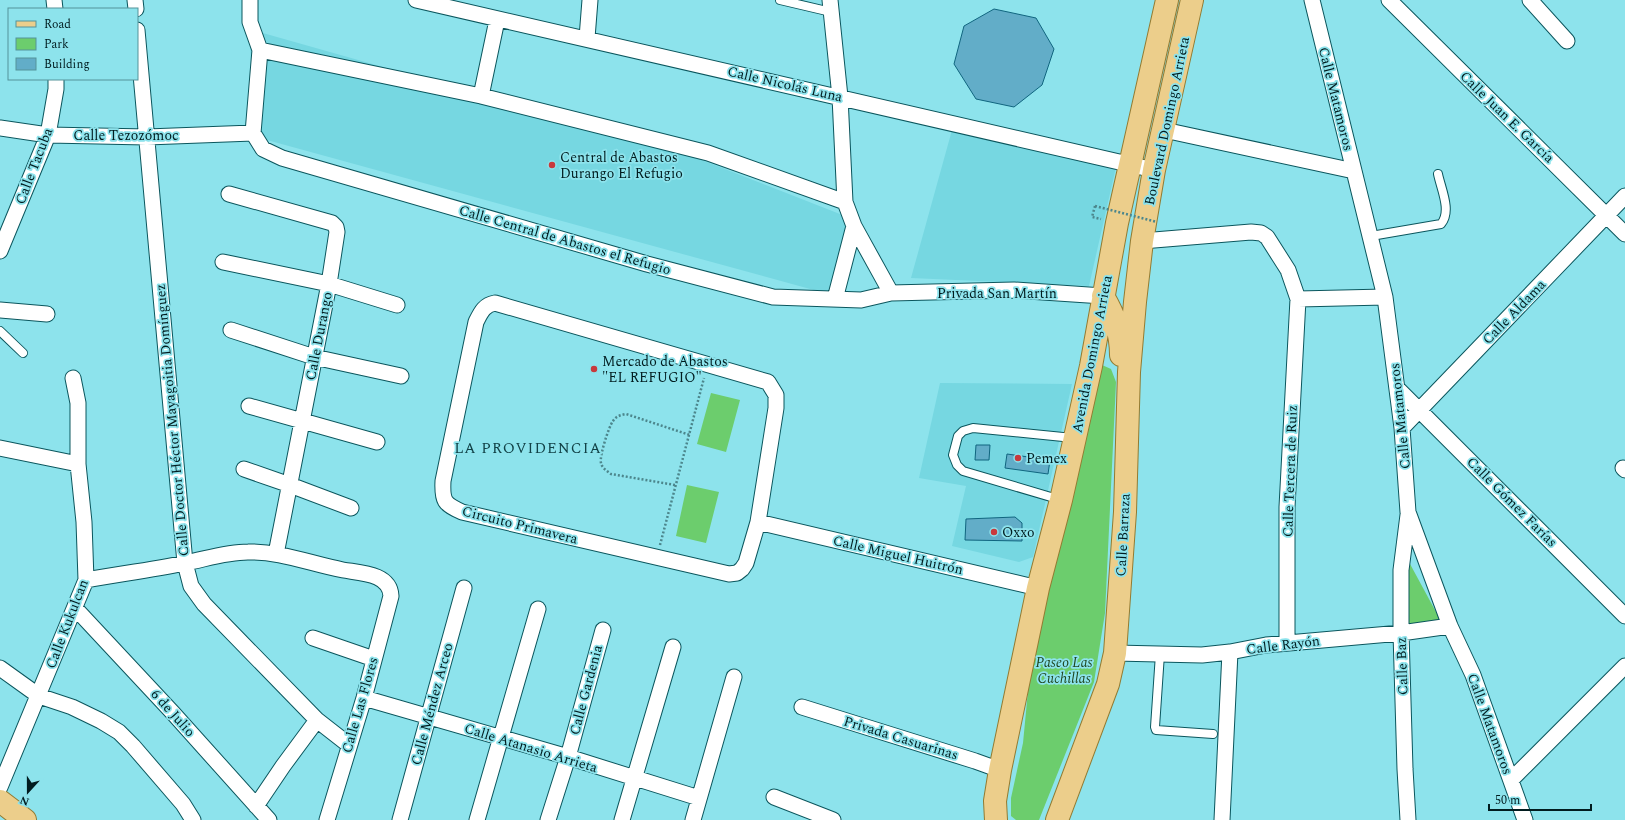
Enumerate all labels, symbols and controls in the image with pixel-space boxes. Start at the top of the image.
legend [8,8,138,80]
text: Road [44,15,71,34]
text: Park [44,35,69,54]
street label: Boulevard Domingo Arrieta [1139,35,1195,207]
street label: Calle Matamoros [1313,45,1359,153]
text: Building [44,55,90,74]
street label: Calle Nicolás Luna [725,61,845,107]
street label: Calle Juan E. García [1455,66,1559,168]
street label: Calle Tacuba [10,125,58,207]
street label: Calle Tezozómoc [73,125,179,146]
place label: Central de Abastos Durango El Refugio [560,147,683,184]
marker: Central de Abastos Durango El Refugio [547,160,557,170]
street label: Calle Central de Abastos el Refugio [457,200,673,280]
street label: Avenida Domingo Arrieta [1066,273,1118,435]
street label: Calle Aldama [1477,275,1551,349]
street label: Calle Doctor Héctor Mayagoitia Domínguez [150,283,194,557]
street label: Privada San Martín [937,283,1057,304]
street label: Calle Durango [300,290,338,382]
place label: Mercado de Abastos "EL REFUGIO" [602,351,728,388]
street label: Calle Matamoros [1384,362,1416,470]
marker: Mercado de Abastos "EL REFUGIO" [589,364,599,374]
street label: Calle Tercera de Ruiz [1277,404,1303,538]
district label: LA PROVIDENCIA [454,437,602,460]
place label: Pemex [1026,448,1067,469]
street label: Calle Gómez Farías [1462,452,1562,552]
marker: Pemex [1013,453,1023,463]
street label: Calle Barraza [1110,493,1136,577]
street label: Circuito Primavera [460,500,580,550]
place label: Oxxo [1002,522,1035,543]
marker: Oxxo [989,527,999,537]
street label: Calle Miguel Huitrón [831,530,965,580]
street label: Calle Kukulcan [40,576,94,672]
street label: Calle Rayón [1245,630,1321,660]
street label: Calle Baz [1390,637,1414,695]
street label: Calle Méndez Arceo [406,641,458,767]
street label: Calle Gardenia [564,642,608,737]
park label: Paseo Las Cuchillas [1036,652,1093,689]
street label: Calle Las Flores [336,654,384,756]
street label: Calle Matamoros [1462,670,1518,778]
street label: 6 de Julio [146,684,200,742]
street label: Privada Casuarinas [841,711,961,765]
street label: Calle Atanasio Arrieta [462,718,600,778]
north arrow [8,772,48,812]
scale bar [1489,786,1591,812]
text: N [17,791,32,810]
text: 50 m [1495,791,1520,810]

